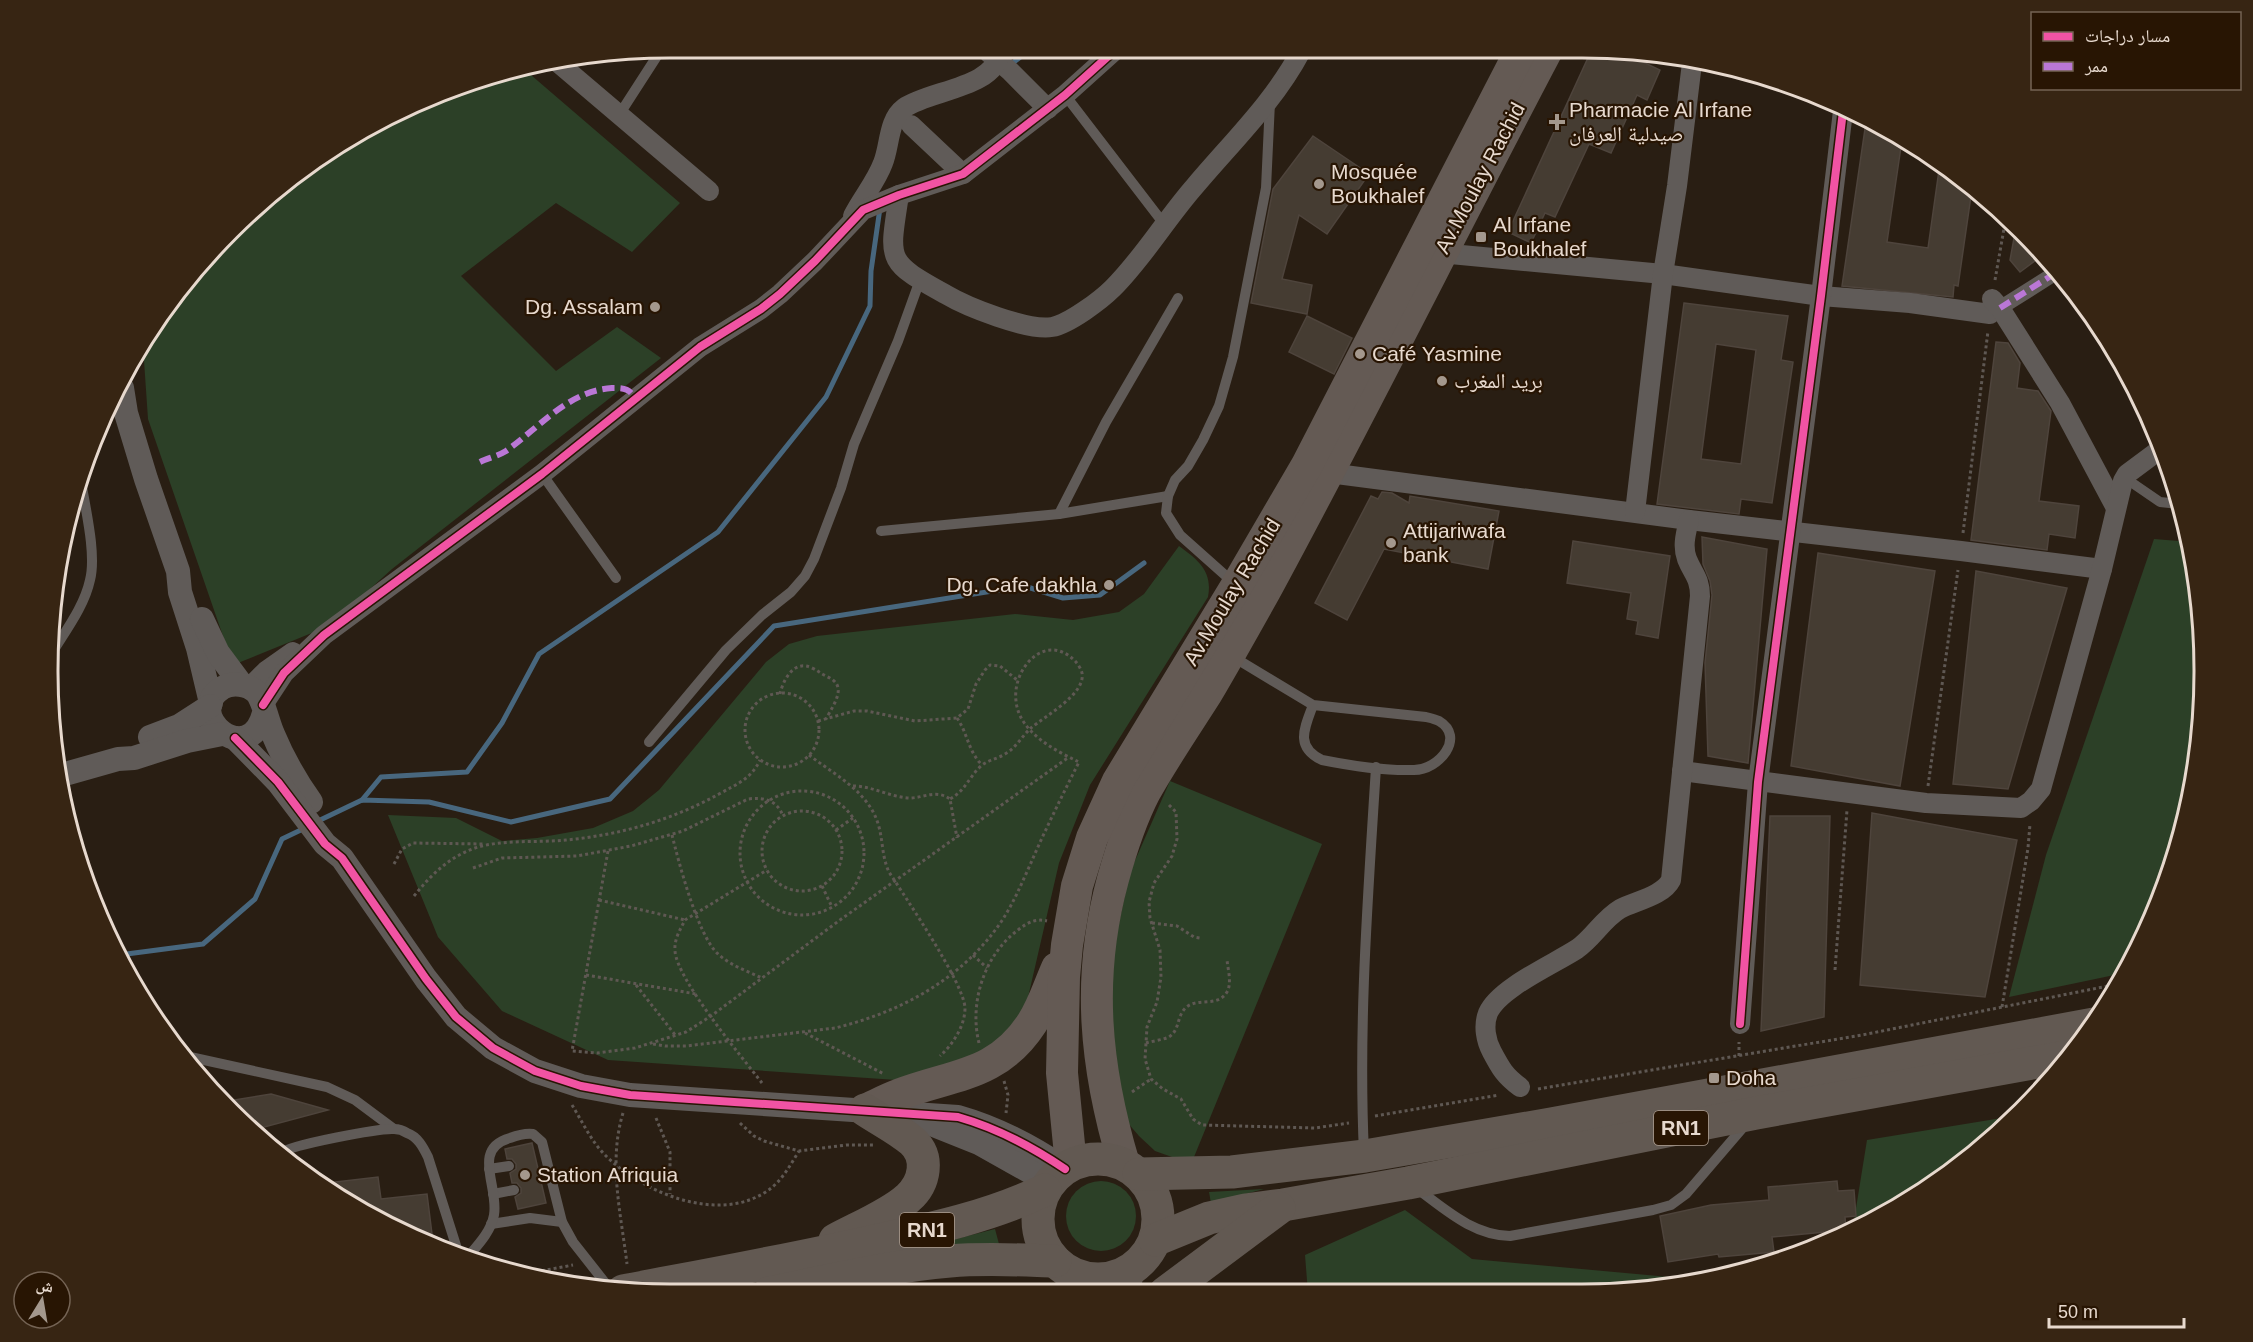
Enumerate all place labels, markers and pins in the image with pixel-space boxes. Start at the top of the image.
place label: Pharmacie Al Irfane صيدلية العرفان [1569,98,1752,146]
marker: Pharmacie Al Irfane صيدلية العرفان [1550,115,1564,129]
place label: Mosquée Boukhalef [1331,160,1425,207]
marker: Mosquée Boukhalef [1312,177,1326,191]
place label: Al Irfane Boukhalef [1493,213,1587,260]
marker: Al Irfane Boukhalef [1474,230,1488,244]
place label: Dg. Assalam [525,295,643,318]
marker: Dg. Assalam [648,300,662,314]
place label: Café Yasmine [1372,342,1502,365]
marker: Café Yasmine [1353,347,1367,361]
place label: بريد المغرب [1454,369,1543,393]
marker: بريد المغرب [1435,374,1449,388]
place label: Attijariwafa bank [1403,519,1506,566]
marker: Attijariwafa bank [1384,536,1398,550]
place label: Dg. Cafe dakhla [946,573,1097,596]
marker: Dg. Cafe dakhla [1102,578,1116,592]
place label: Doha [1726,1066,1777,1089]
marker: Doha [1707,1071,1721,1085]
place label: Station Afriquia [537,1163,679,1186]
marker: Station Afriquia [518,1168,532,1182]

